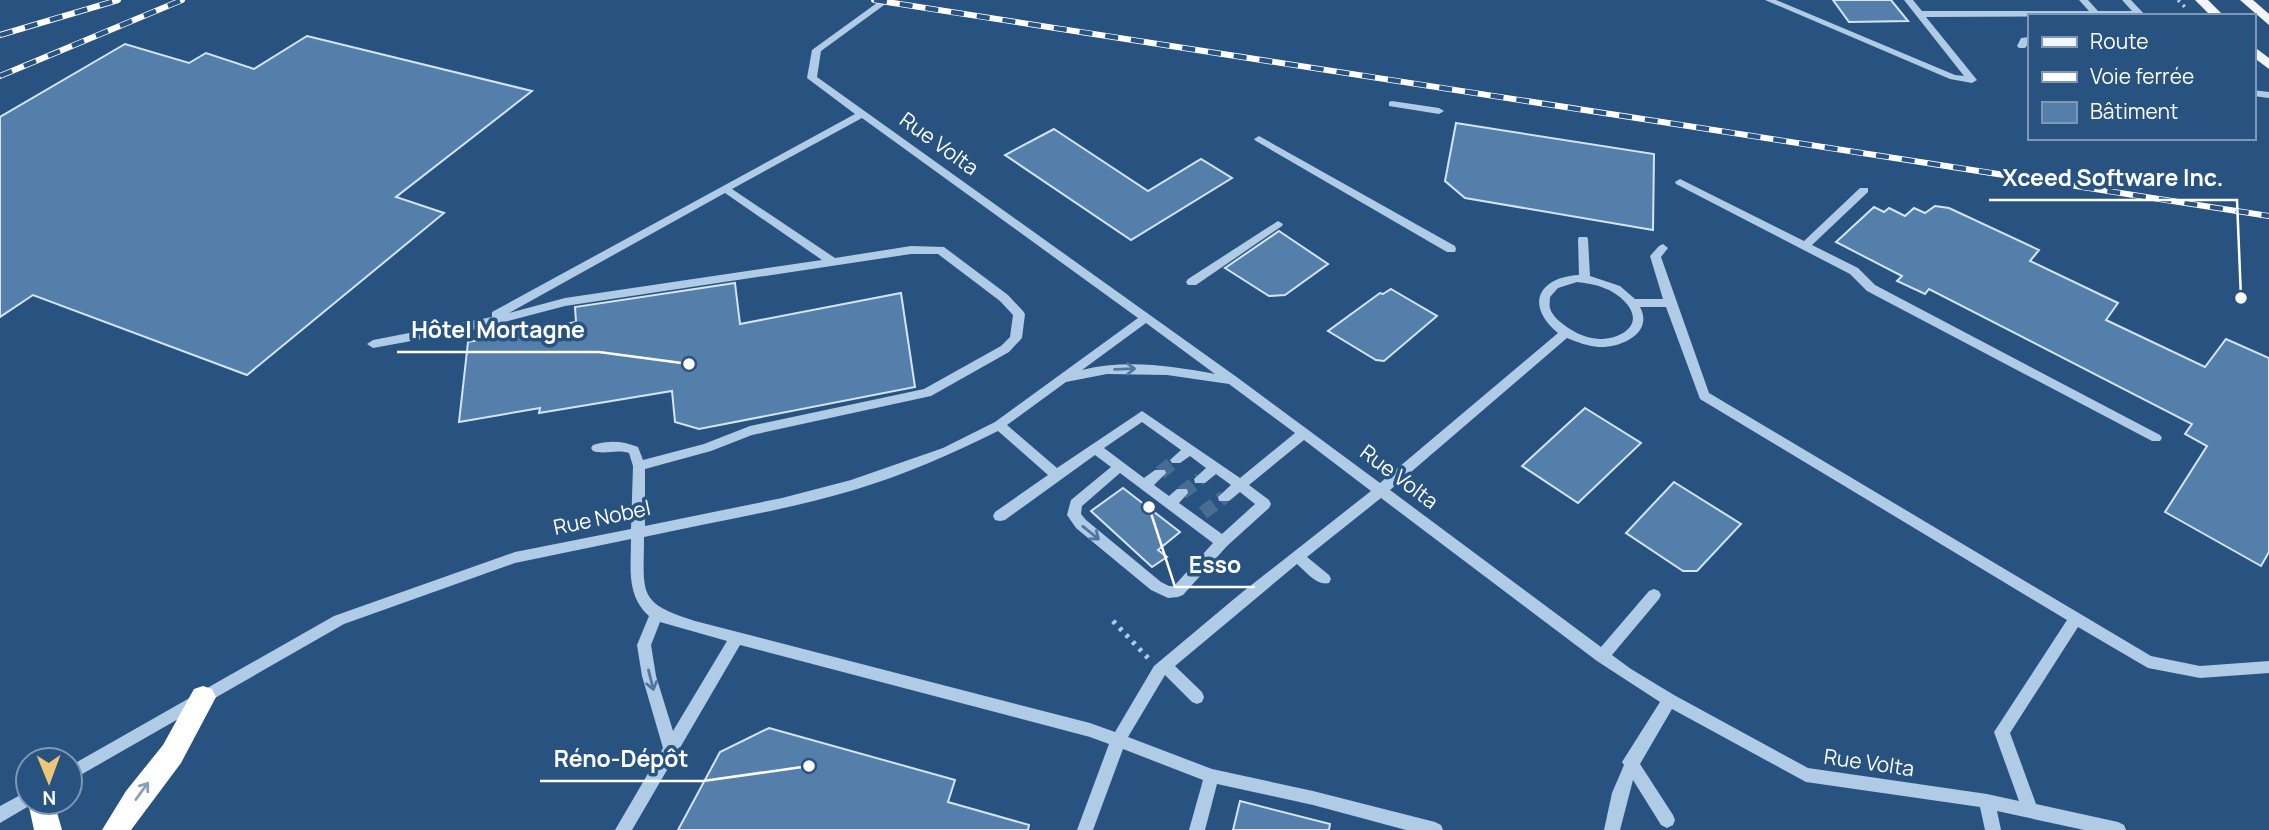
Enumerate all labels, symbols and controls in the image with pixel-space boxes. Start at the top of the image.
legend [2028,14,2255,140]
text: Route [2090,27,2148,55]
text: Voie ferrée [2090,62,2194,90]
text: Bâtiment [2090,97,2178,125]
street label: Rue Volta [895,105,985,181]
callout: Xceed Software Inc. [1989,156,2237,200]
text: Xceed Software Inc. [2003,161,2223,193]
callout: Hôtel Mortagne [397,308,599,352]
text: Hôtel Mortagne [411,313,585,345]
one-way arrow [1113,363,1136,376]
street label: Rue Volta [1355,438,1444,515]
street label: Rue Nobel [551,493,653,541]
one-way arrow [1081,525,1099,541]
callout: Esso [1175,543,1255,587]
text: Esso [1189,548,1241,580]
one-way arrow [645,668,658,691]
callout: Réno-Dépôt [540,737,703,781]
text: Réno-Dépôt [554,742,688,774]
street label: Rue Volta [1822,742,1916,782]
north arrow [14,746,84,816]
one-way arrow [135,782,150,801]
text: N [42,785,56,811]

